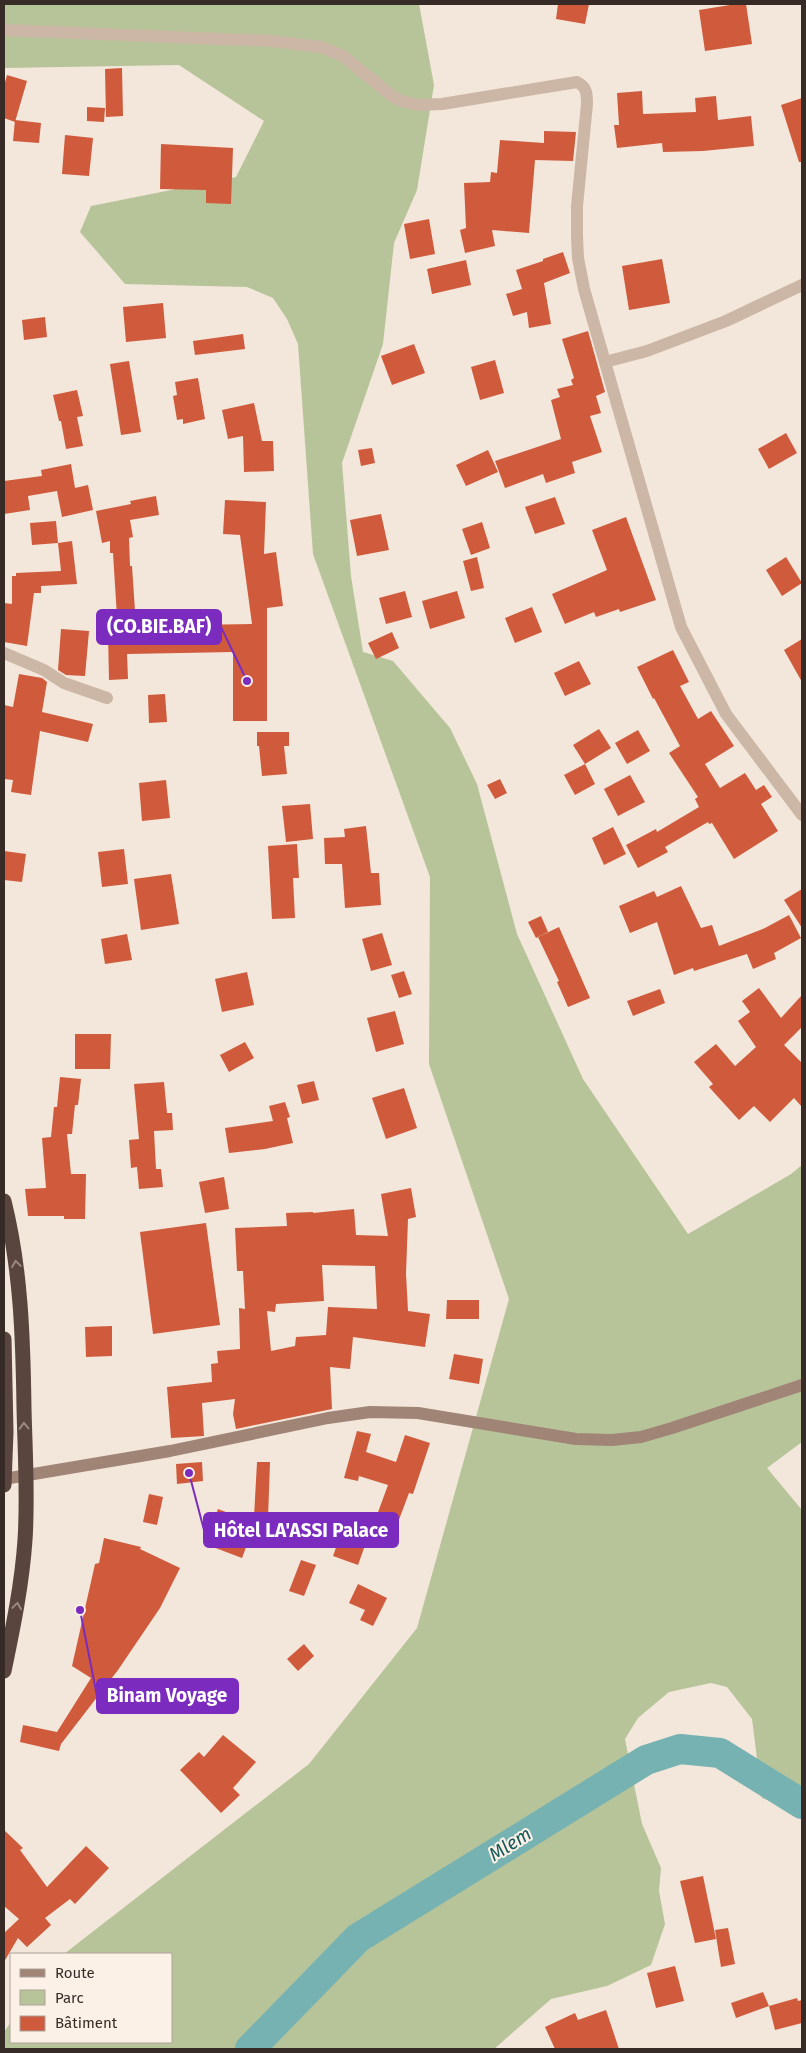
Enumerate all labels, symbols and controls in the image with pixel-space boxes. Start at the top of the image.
callout: (CO.BIE.BAF) [97,610,221,644]
text: (CO.BIE.BAF) [107,615,211,638]
one-way arrow [11,1260,22,1268]
one-way arrow [19,1422,30,1430]
callout: Hôtel LA'ASSI Palace [204,1513,398,1547]
text: Hôtel LA'ASSI Palace [214,1519,388,1542]
one-way arrow [11,1602,22,1610]
callout: Binam Voyage [97,1679,238,1713]
text: Binam Voyage [107,1684,227,1707]
water label: Mlem [484,1822,536,1866]
legend [10,1953,172,2043]
text: Route [55,1964,95,1982]
text: Parc [55,1989,84,2007]
text: Bâtiment [55,2014,118,2032]

